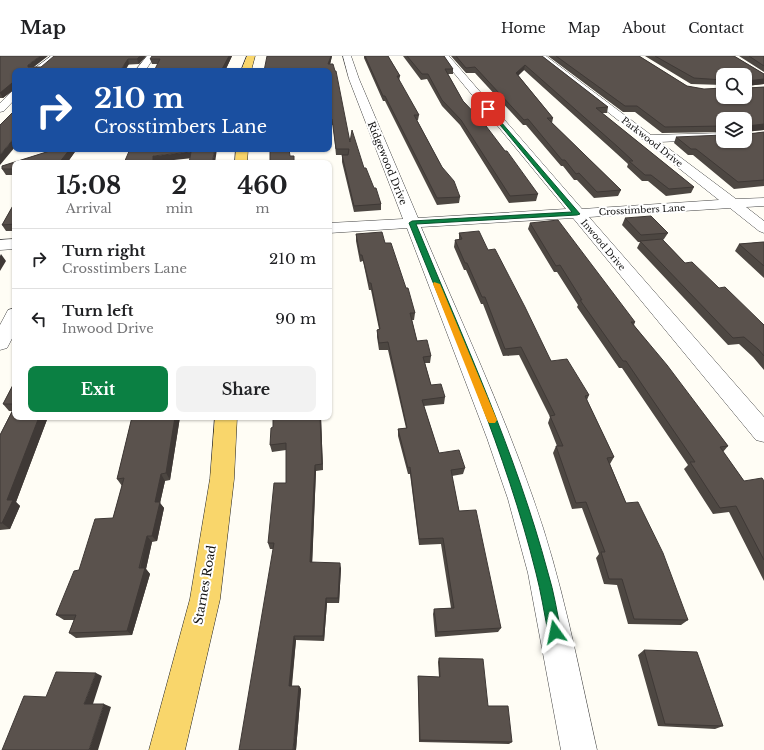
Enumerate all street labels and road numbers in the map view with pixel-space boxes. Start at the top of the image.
street label: Parkwood Drive [620,114,685,169]
street label: Ridgewood Drive [365,119,410,207]
street label: Crosstimbers Lane [598,202,685,217]
street label: Inwood Drive [579,217,628,273]
street label: Starnes Road [190,544,219,626]

